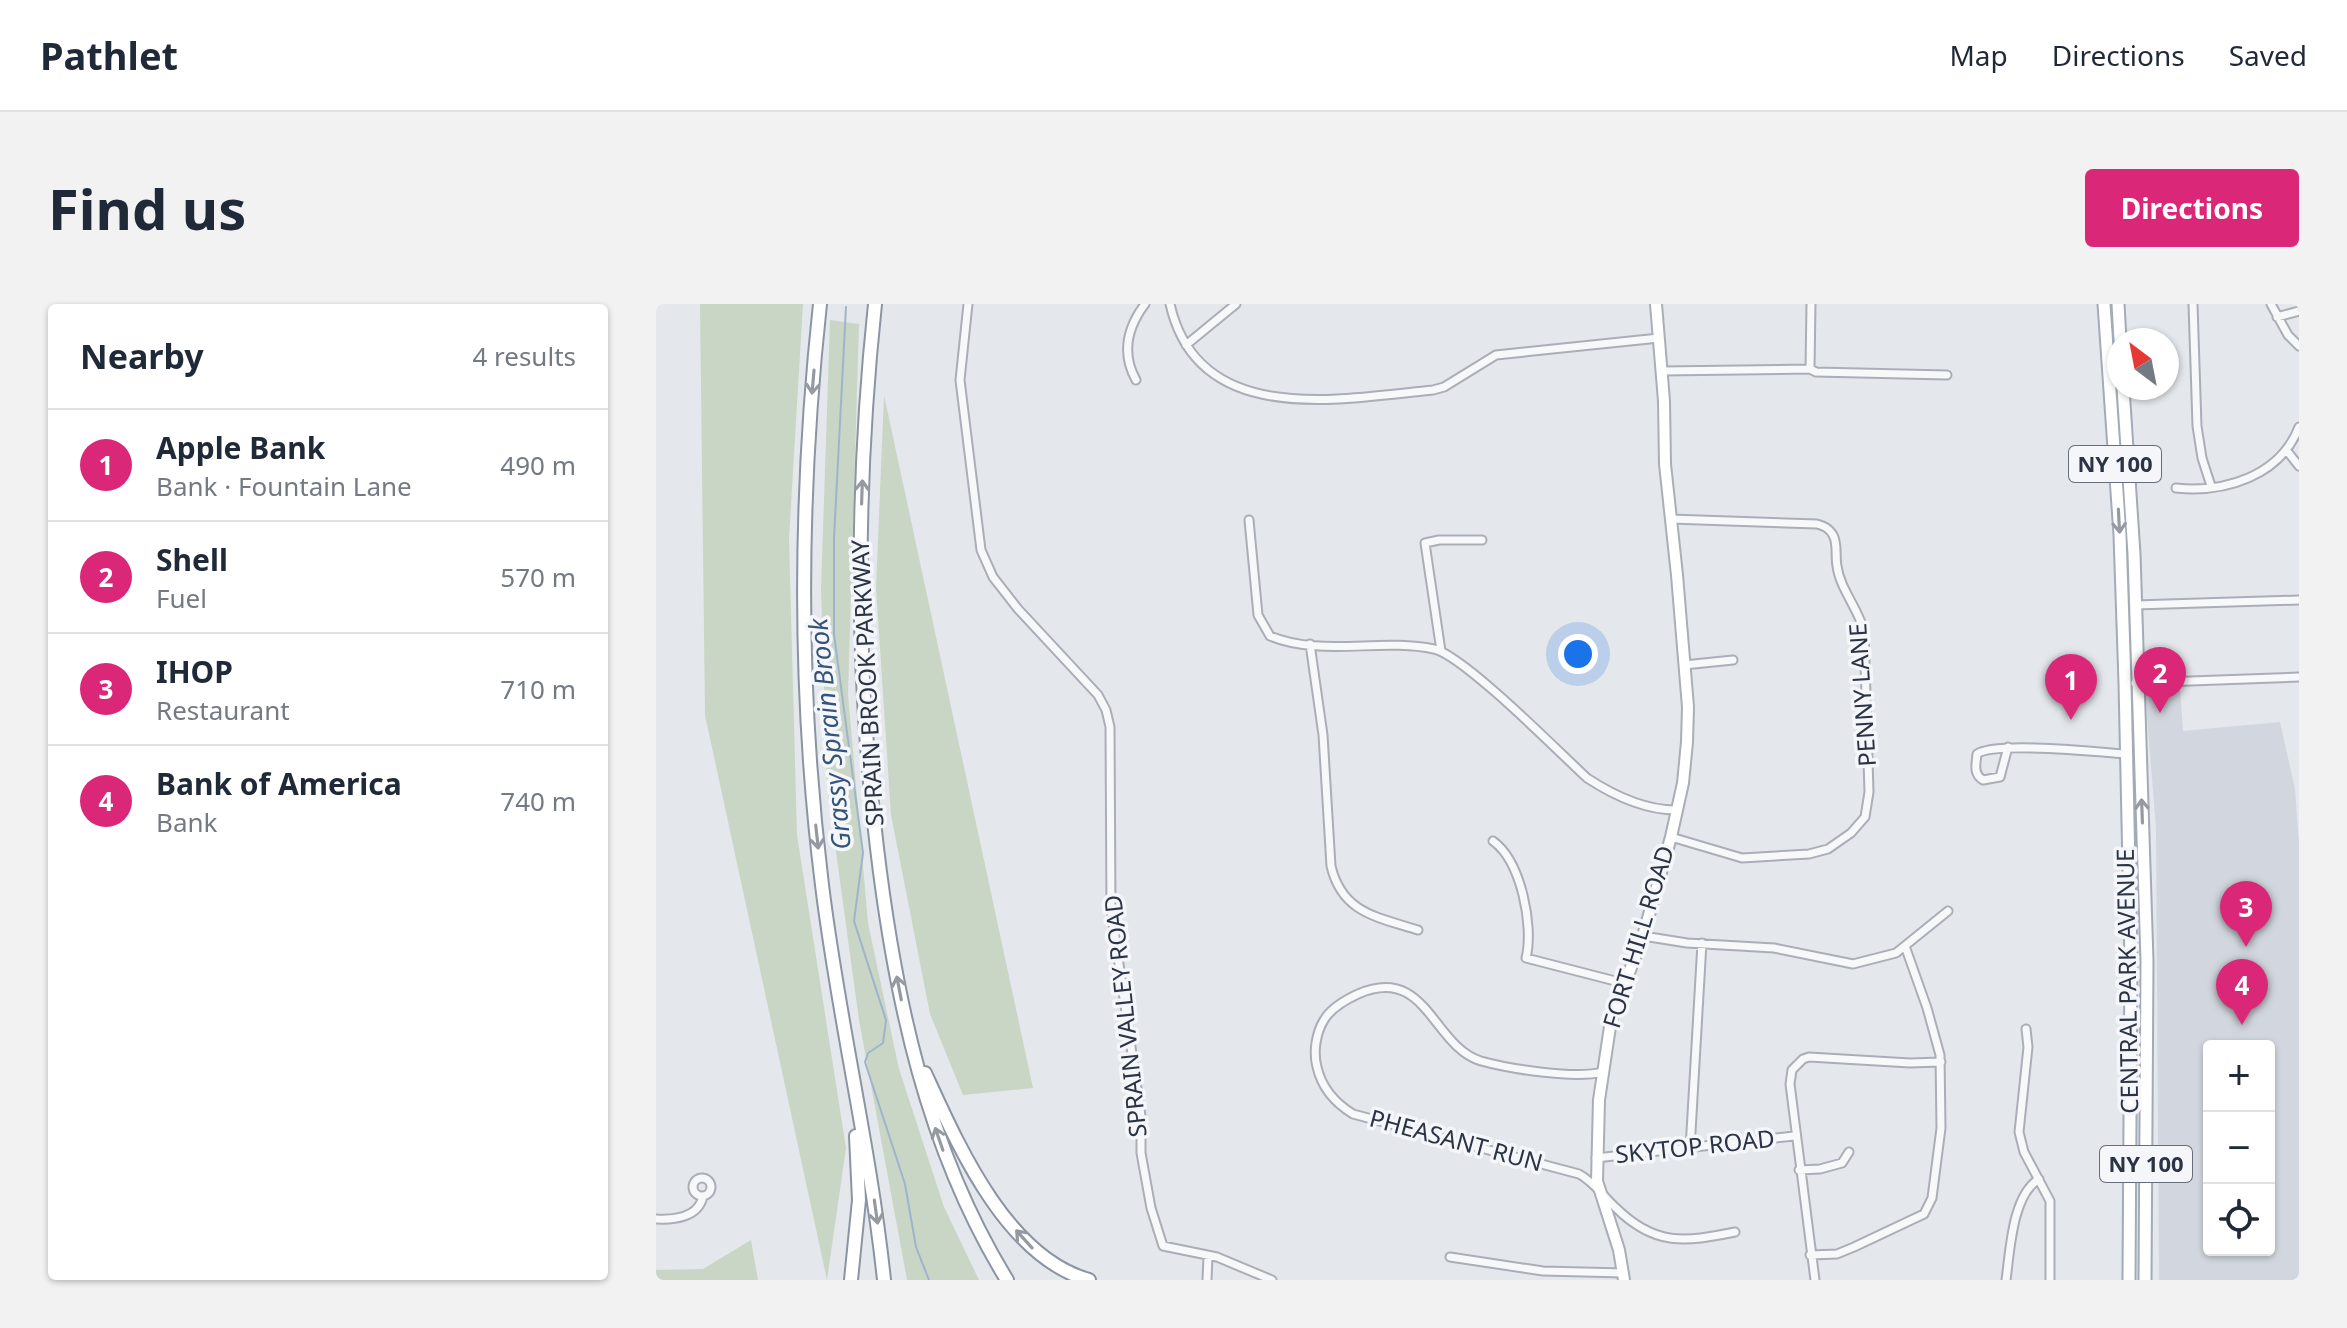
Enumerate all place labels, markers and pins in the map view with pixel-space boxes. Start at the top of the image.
pin: 2 [2134,647,2186,713]
pin: 1 [2045,654,2097,720]
pin: 3 [2220,881,2272,947]
pin: 4 [2216,959,2268,1025]

